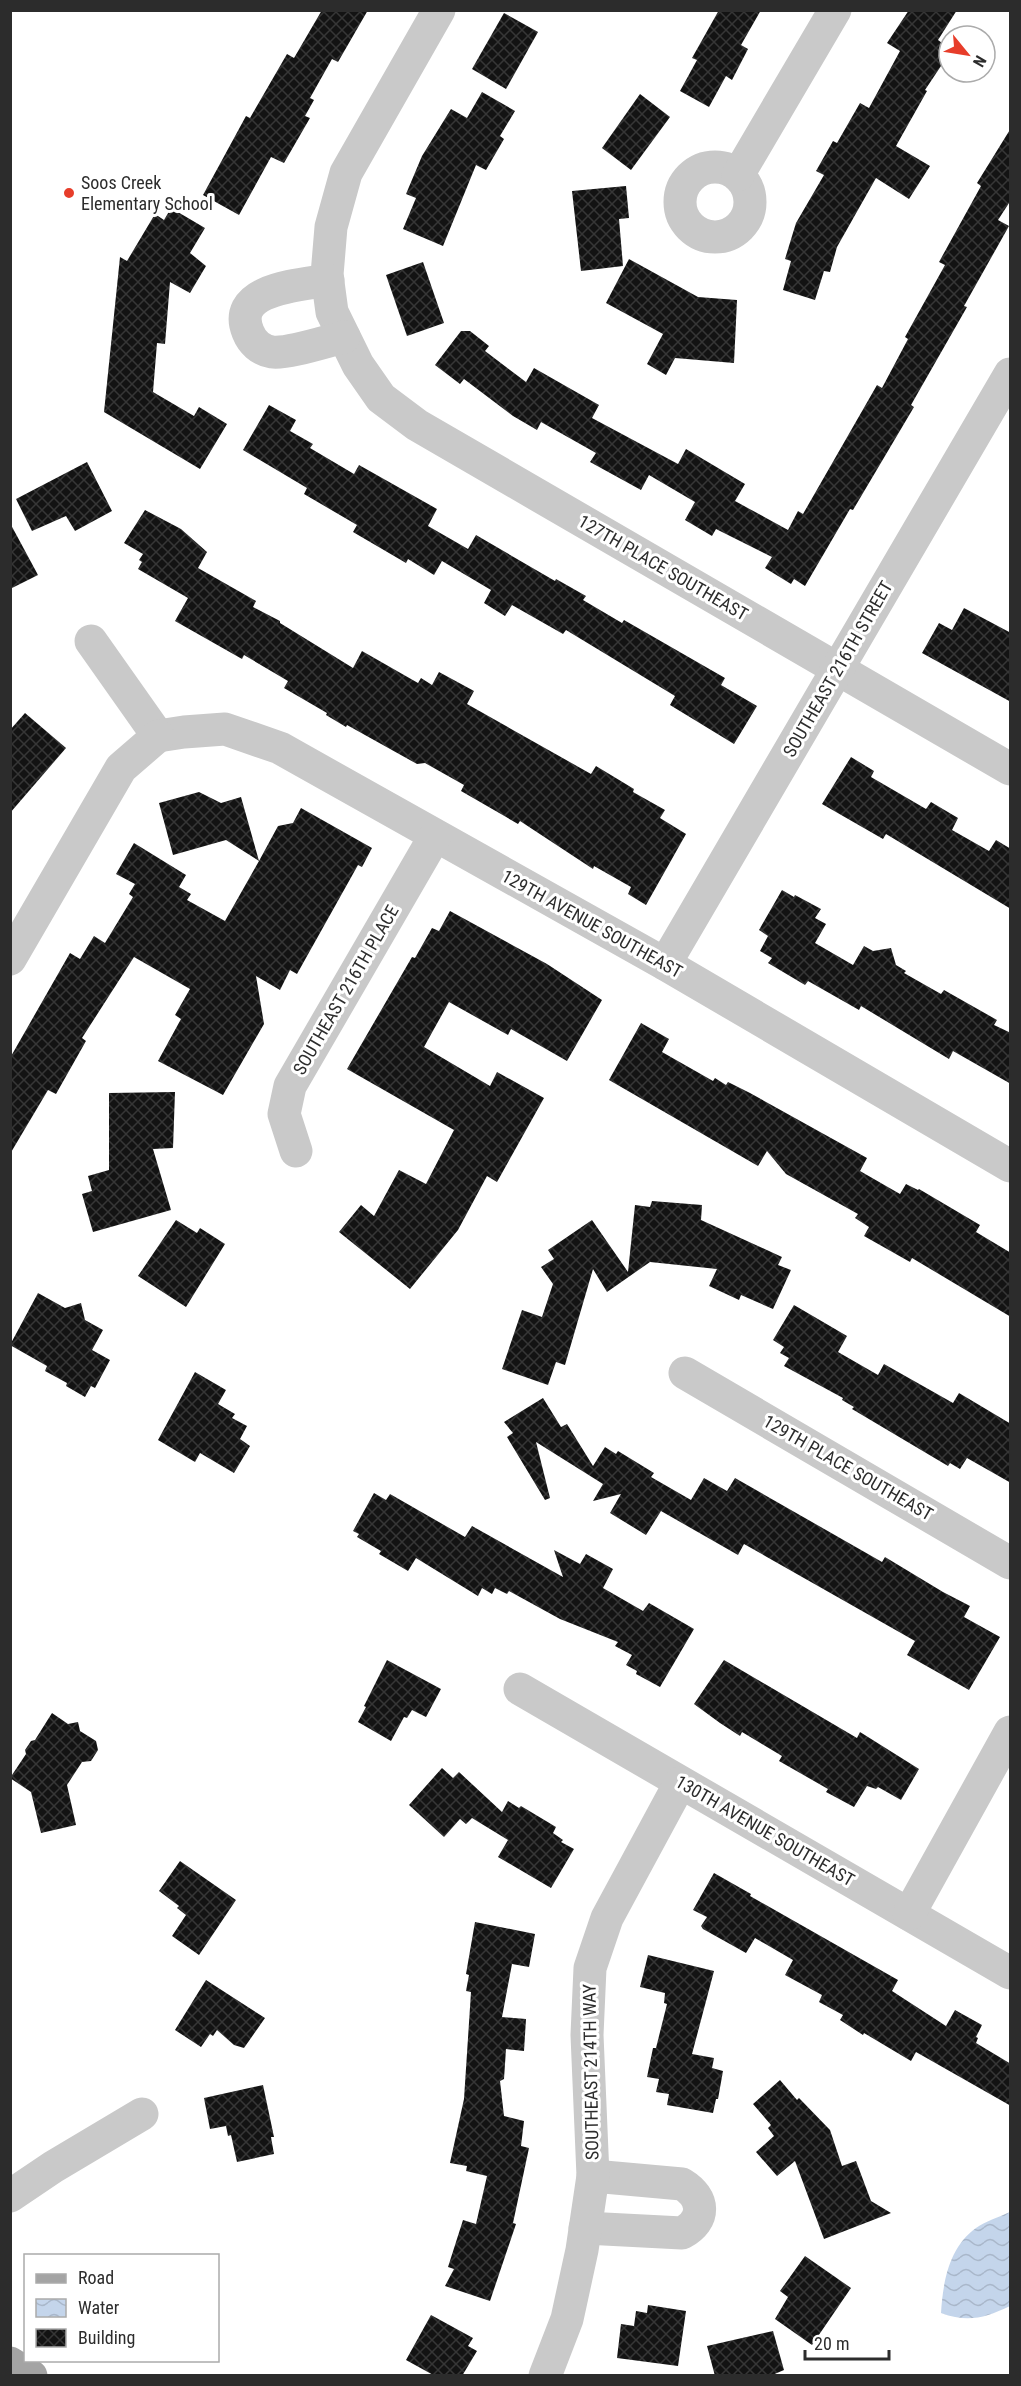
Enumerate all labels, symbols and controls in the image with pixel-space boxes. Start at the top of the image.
north arrow [937,24,997,84]
text: N [969,52,990,70]
place label: Soos Creek Elementary School [81,172,213,214]
marker: Soos Creek Elementary School [62,186,76,200]
street label: 127TH PLACE SOUTHEAST [575,510,752,625]
street label: SOUTHEAST 216TH STREET [779,577,897,760]
street label: 129TH AVENUE SOUTHEAST [498,865,686,982]
street label: SOUTHEAST 216TH PLACE [288,901,403,1078]
street label: 129TH PLACE SOUTHEAST [760,1410,937,1525]
street label: 130TH AVENUE SOUTHEAST [672,1771,858,1890]
street label: SOUTHEAST 214TH WAY [578,1983,603,2160]
legend [24,2254,219,2362]
text: Road [78,2267,114,2288]
text: Water [78,2297,120,2318]
scale bar [805,2323,889,2361]
text: Building [78,2327,135,2348]
text: 20 m [814,2333,849,2354]

